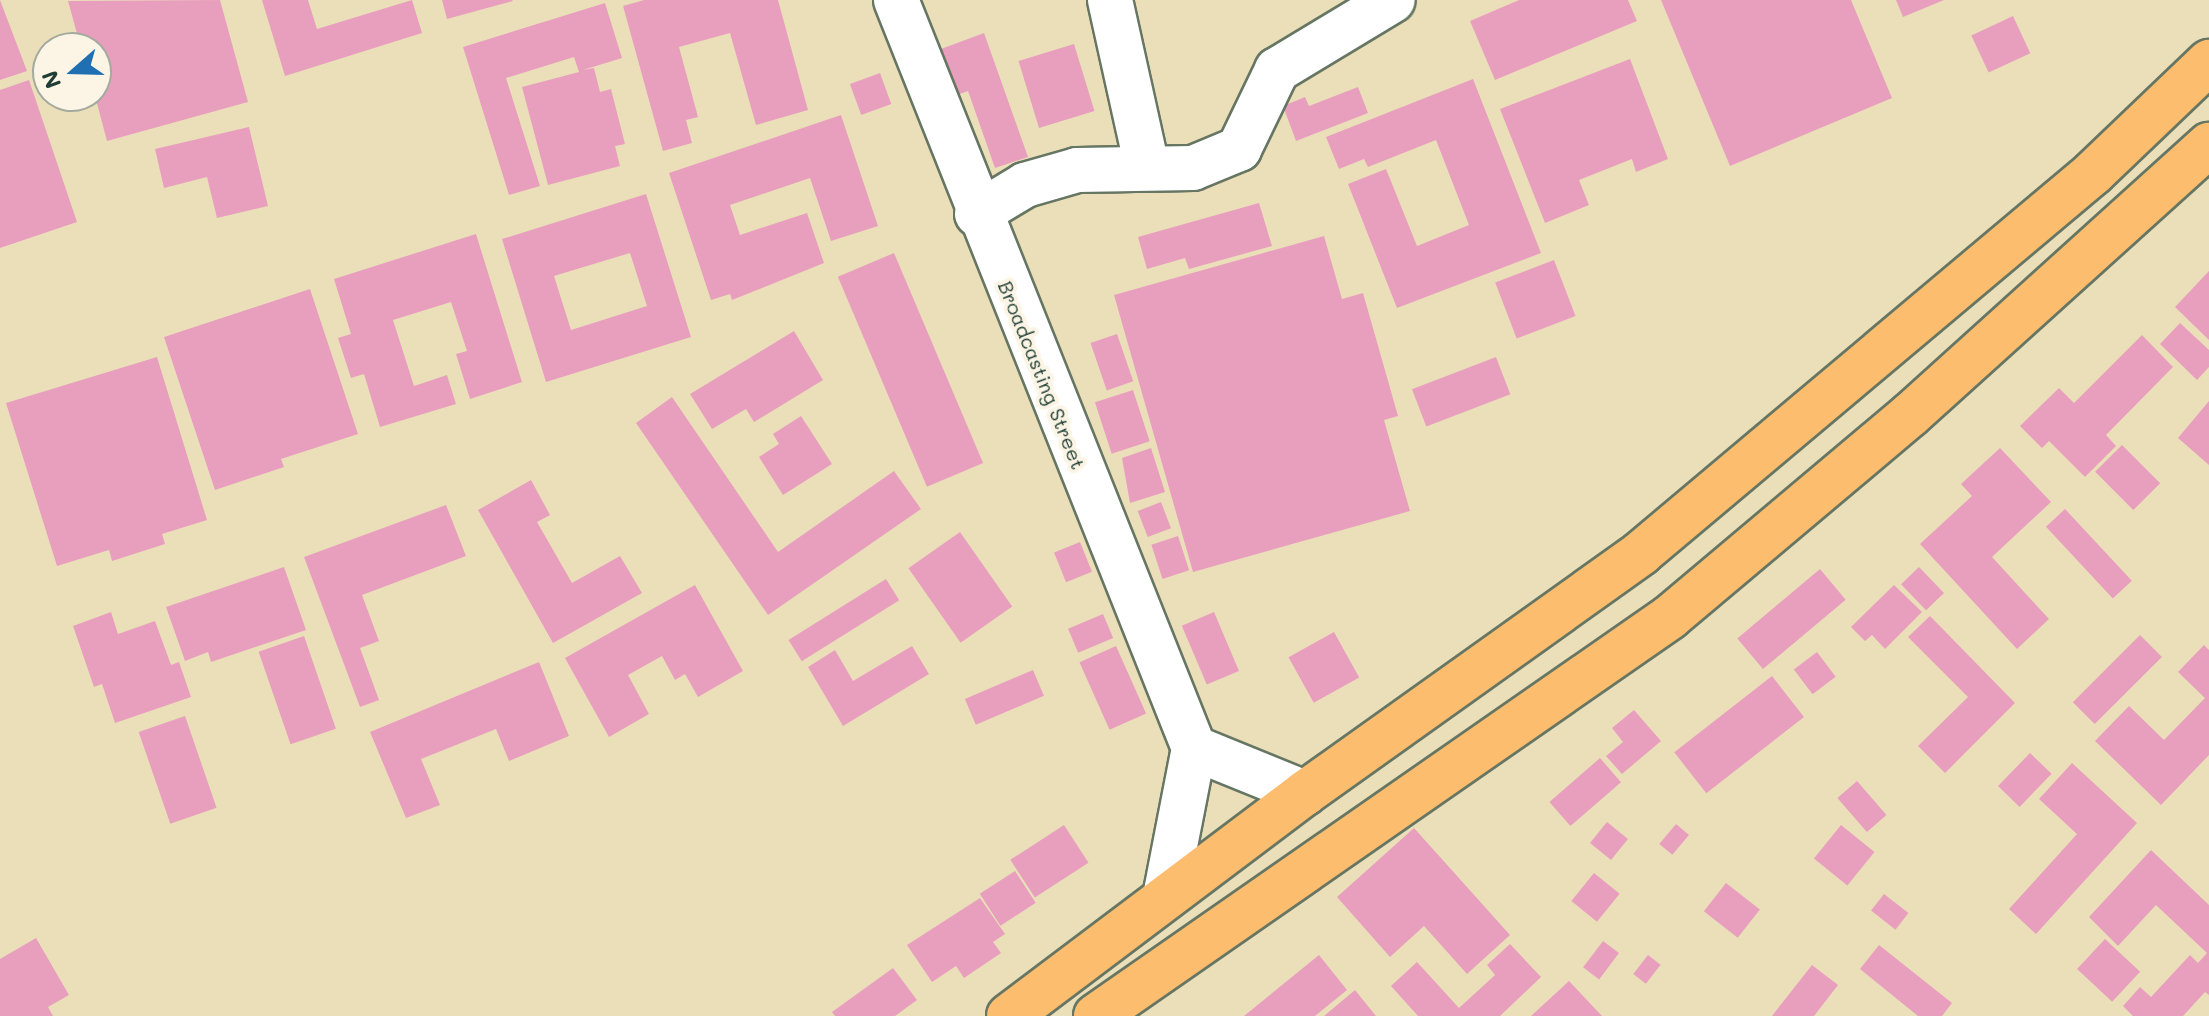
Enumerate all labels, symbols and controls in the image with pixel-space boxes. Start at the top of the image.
north arrow [32,32,112,112]
text: N [34,67,67,93]
street label: Broadcasting Street [993,277,1091,473]

